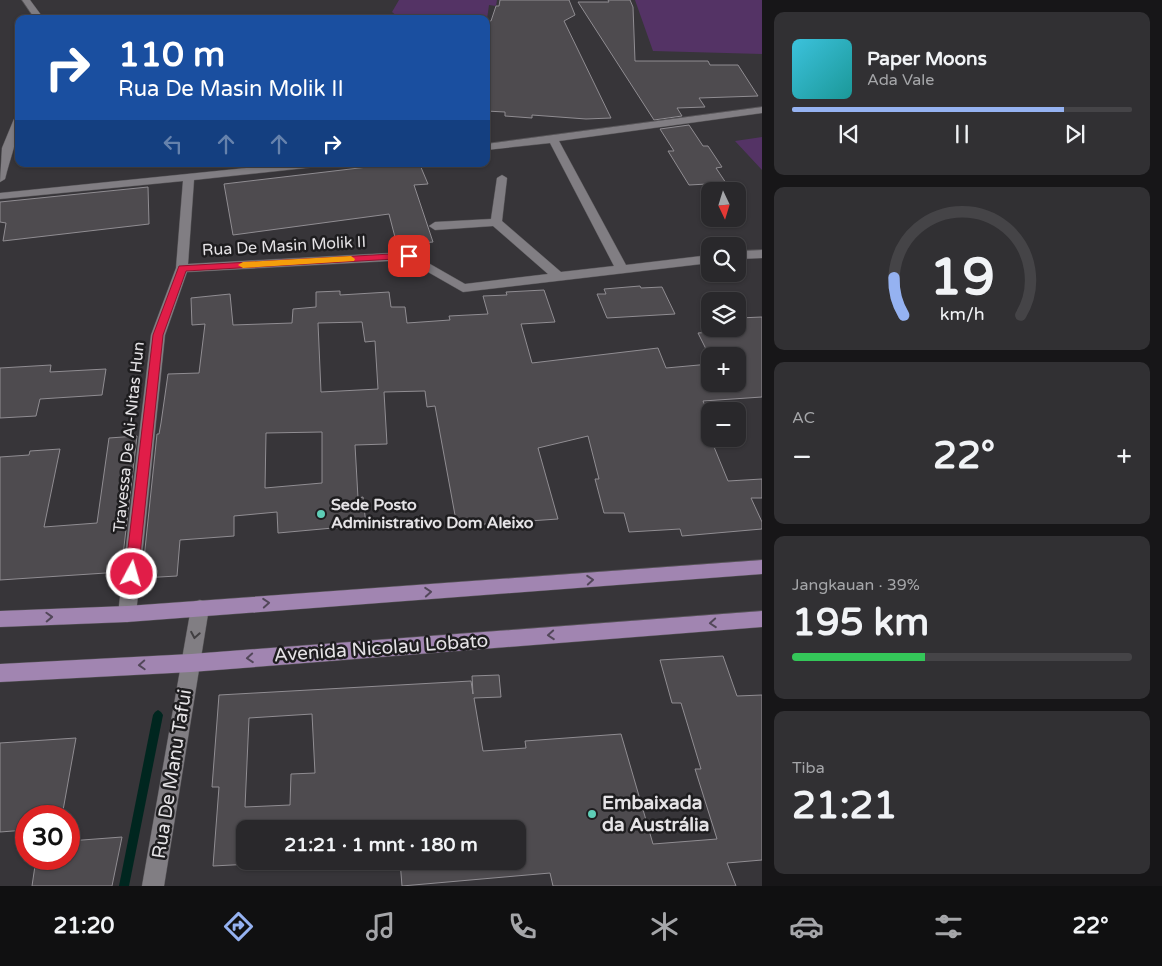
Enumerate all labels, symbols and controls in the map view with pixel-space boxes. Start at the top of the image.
text: 110 m [118,34,225,76]
icon: right [35,35,100,100]
text: Paper Moons [867,48,987,70]
text: Ada Vale [867,70,934,90]
text: Rua De Masin Molik II [118,76,344,102]
icon: previous [835,120,863,148]
icon: pause [948,120,976,148]
icon: next [1061,120,1089,148]
icon: left [159,130,187,158]
icon: ahead [212,130,240,158]
icon: ahead [265,130,293,158]
icon: right [318,130,346,158]
north arrow [701,182,746,228]
map controls [701,182,746,447]
street label: Rua De Masin Molik II [202,232,366,260]
pin [388,235,430,277]
button: search [701,237,746,282]
icon: arrive [395,242,423,270]
text: 19 [929,246,995,309]
button: layers [701,292,746,337]
text: km/h [940,304,984,325]
street label: Travessa De Ai-Nitas Hun [109,341,149,533]
button: + [701,347,746,392]
button: − [701,402,746,447]
text: AC [792,408,815,428]
text: 22° [933,433,995,479]
text: − [792,440,812,474]
text: + [1116,440,1132,474]
place label: Sede Posto Administrativo Dom Aleixo [331,495,534,533]
marker: Sede Posto Administrativo Dom Aleixo [315,508,327,520]
position arrow [105,547,157,599]
one-way arrow [587,575,595,586]
text: Jangkauan · 39% [792,575,920,595]
one-way arrow [424,586,432,597]
one-way arrow [262,598,270,609]
text: 195 km [792,600,929,646]
one-way arrow [45,611,53,622]
one-way arrow [709,617,717,628]
one-way arrow [547,629,555,640]
street label: Avenida Nicolau Lobato [273,630,489,666]
one-way arrow [191,631,201,640]
one-way arrow [245,652,253,663]
one-way arrow [138,660,146,671]
street label: Rua De Manu Tafui [148,688,196,860]
text: Tiba [792,758,825,778]
text: 21:21 [792,783,897,829]
place label: Embaixada da Austrália [602,792,709,836]
speed limit sign: 30 [15,805,80,870]
marker: Embaixada da Austrália [586,808,598,820]
text: 21:21 · 1 mnt · 180 m [284,834,478,856]
icon: directions [221,909,256,944]
icon: music [363,909,398,944]
icon: phone [505,909,540,944]
icon: climate [647,909,682,944]
icon: car [789,909,824,944]
icon: filters [931,909,966,944]
text: 21:20 [53,913,114,939]
text: 22° [1073,913,1109,939]

